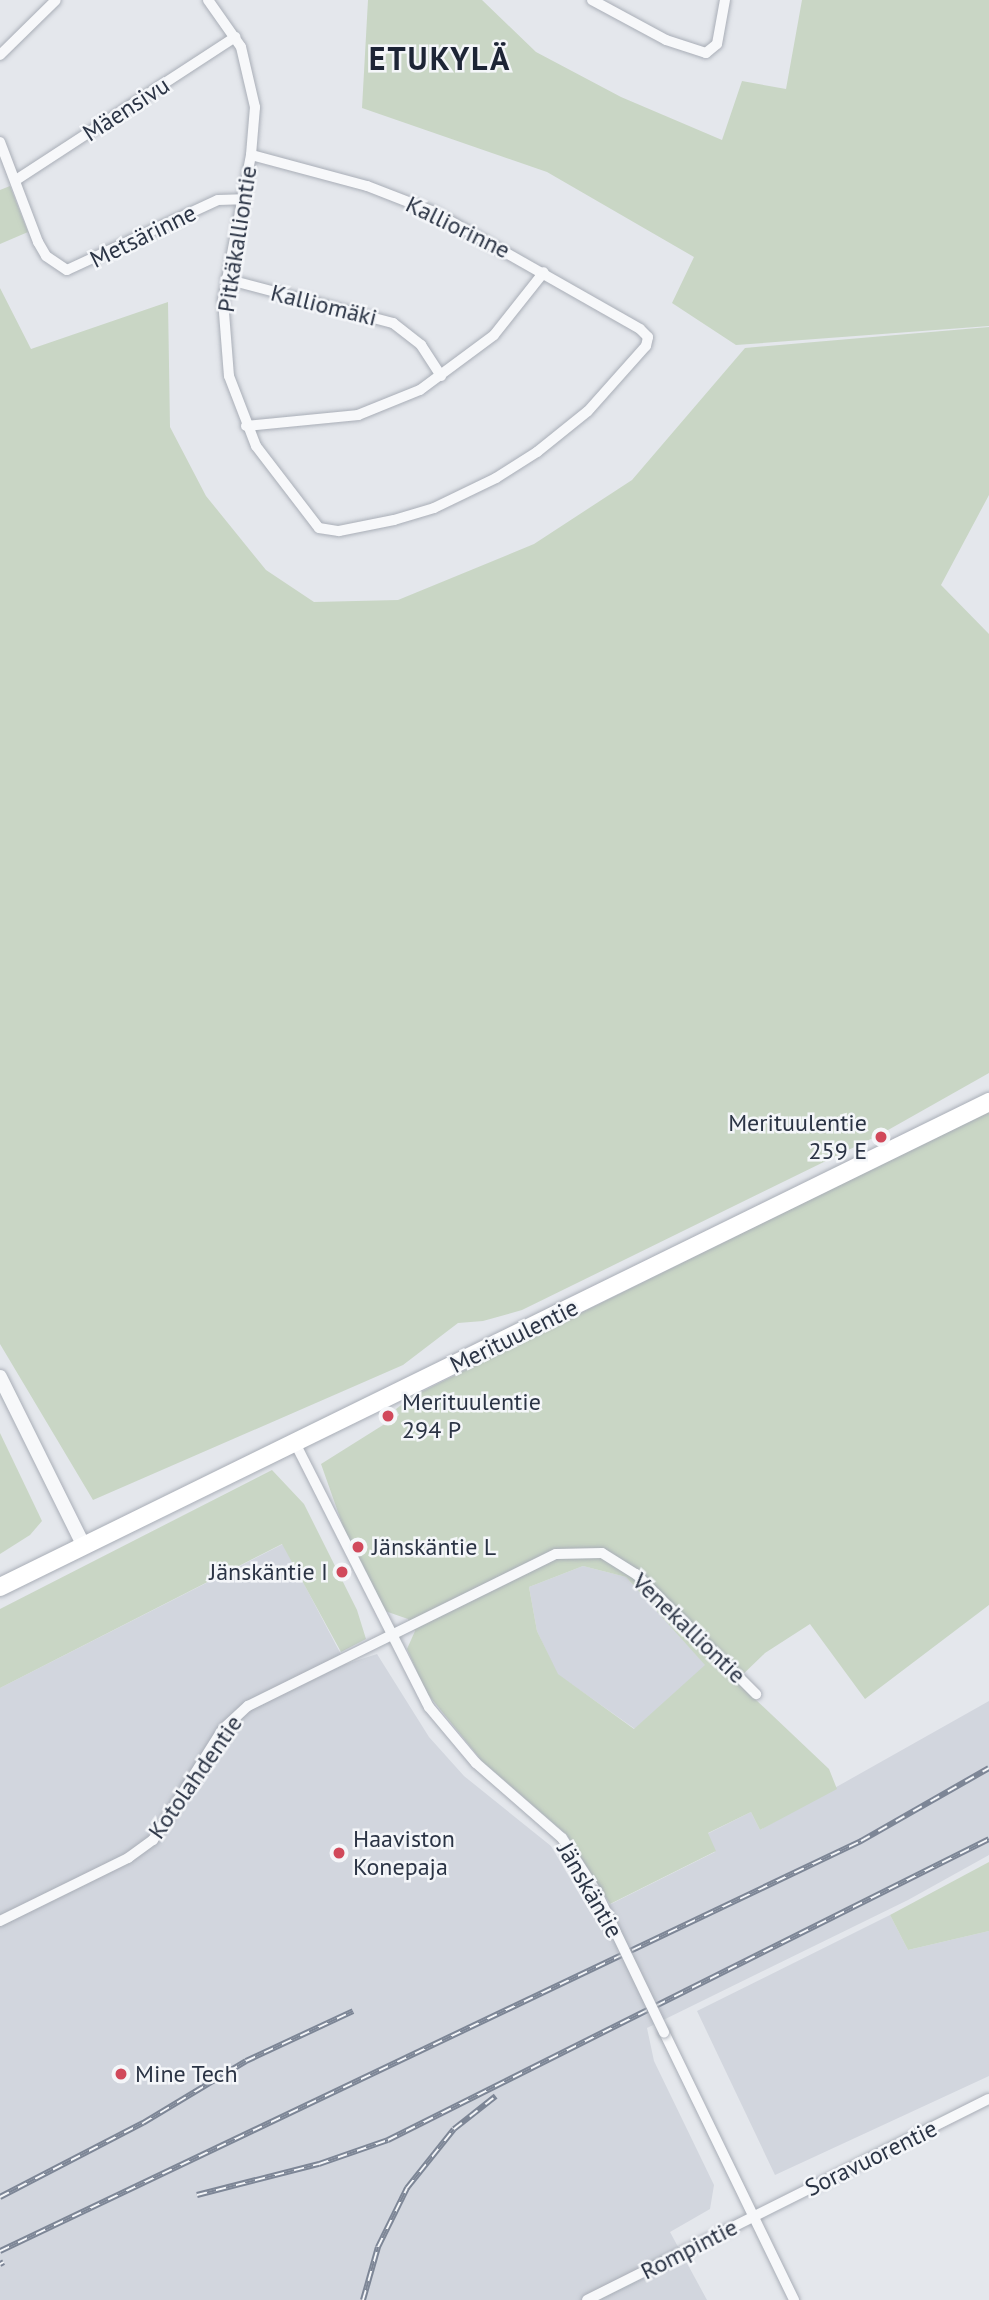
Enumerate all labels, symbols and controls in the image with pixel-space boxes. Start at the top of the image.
district label: ETUKYLÄ [370,39,510,77]
street label: Mäensivu [77,70,175,148]
street label: Pitkäkalliontie [211,164,263,314]
street label: Kalliorinne [401,189,515,265]
street label: Metsärinne [85,198,201,274]
street label: Kalliomäki [268,278,380,332]
place label: Merituulentie 259 E [728,1109,867,1165]
marker: Merituulentie 259 E [873,1129,889,1145]
street label: Merituulentie [445,1293,583,1379]
place label: Merituulentie 294 P [402,1388,541,1444]
marker: Merituulentie 294 P [380,1408,396,1424]
place label: Jänskäntie L [372,1533,496,1561]
marker: Jänskäntie L [350,1539,366,1555]
place label: Jänskäntie I [209,1558,328,1586]
marker: Jänskäntie I [334,1564,350,1580]
street label: Venekalliontie [626,1567,752,1689]
street label: Kotolahdentie [142,1710,248,1844]
place label: Haaviston Konepaja [353,1825,455,1881]
street label: Jänskäntie [551,1837,629,1943]
marker: Haaviston Konepaja [331,1845,347,1861]
place label: Mine Tech [135,2060,238,2088]
marker: Mine Tech [113,2066,129,2082]
street label: Soravuorentie [800,2114,942,2202]
street label: Rompintie [636,2212,742,2286]

